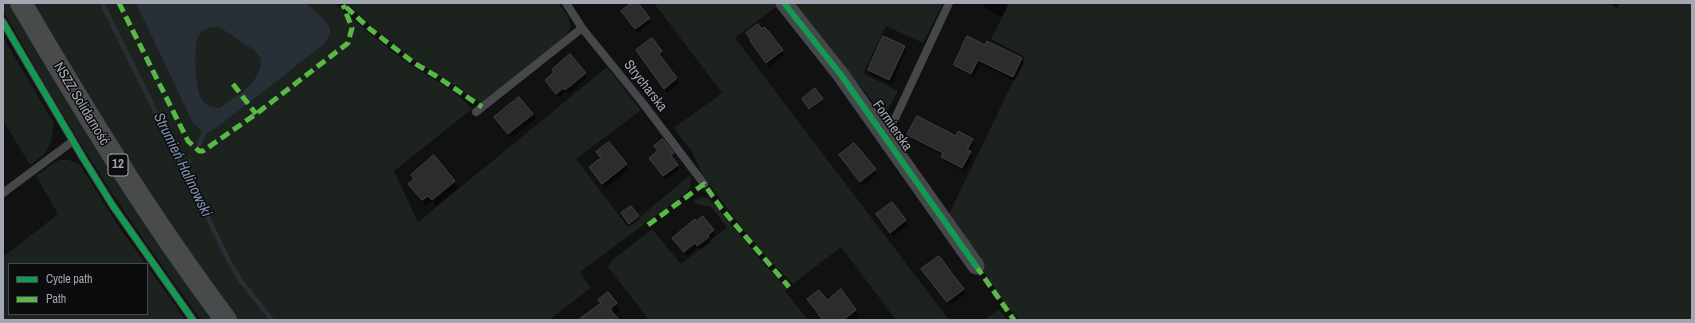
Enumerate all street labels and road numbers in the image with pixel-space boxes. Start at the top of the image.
street label: Strycharska [620,57,670,115]
street label: NSZZ Solidarność [50,59,112,149]
street label: Formierska [869,98,915,154]
road number: 12 [108,154,128,176]

